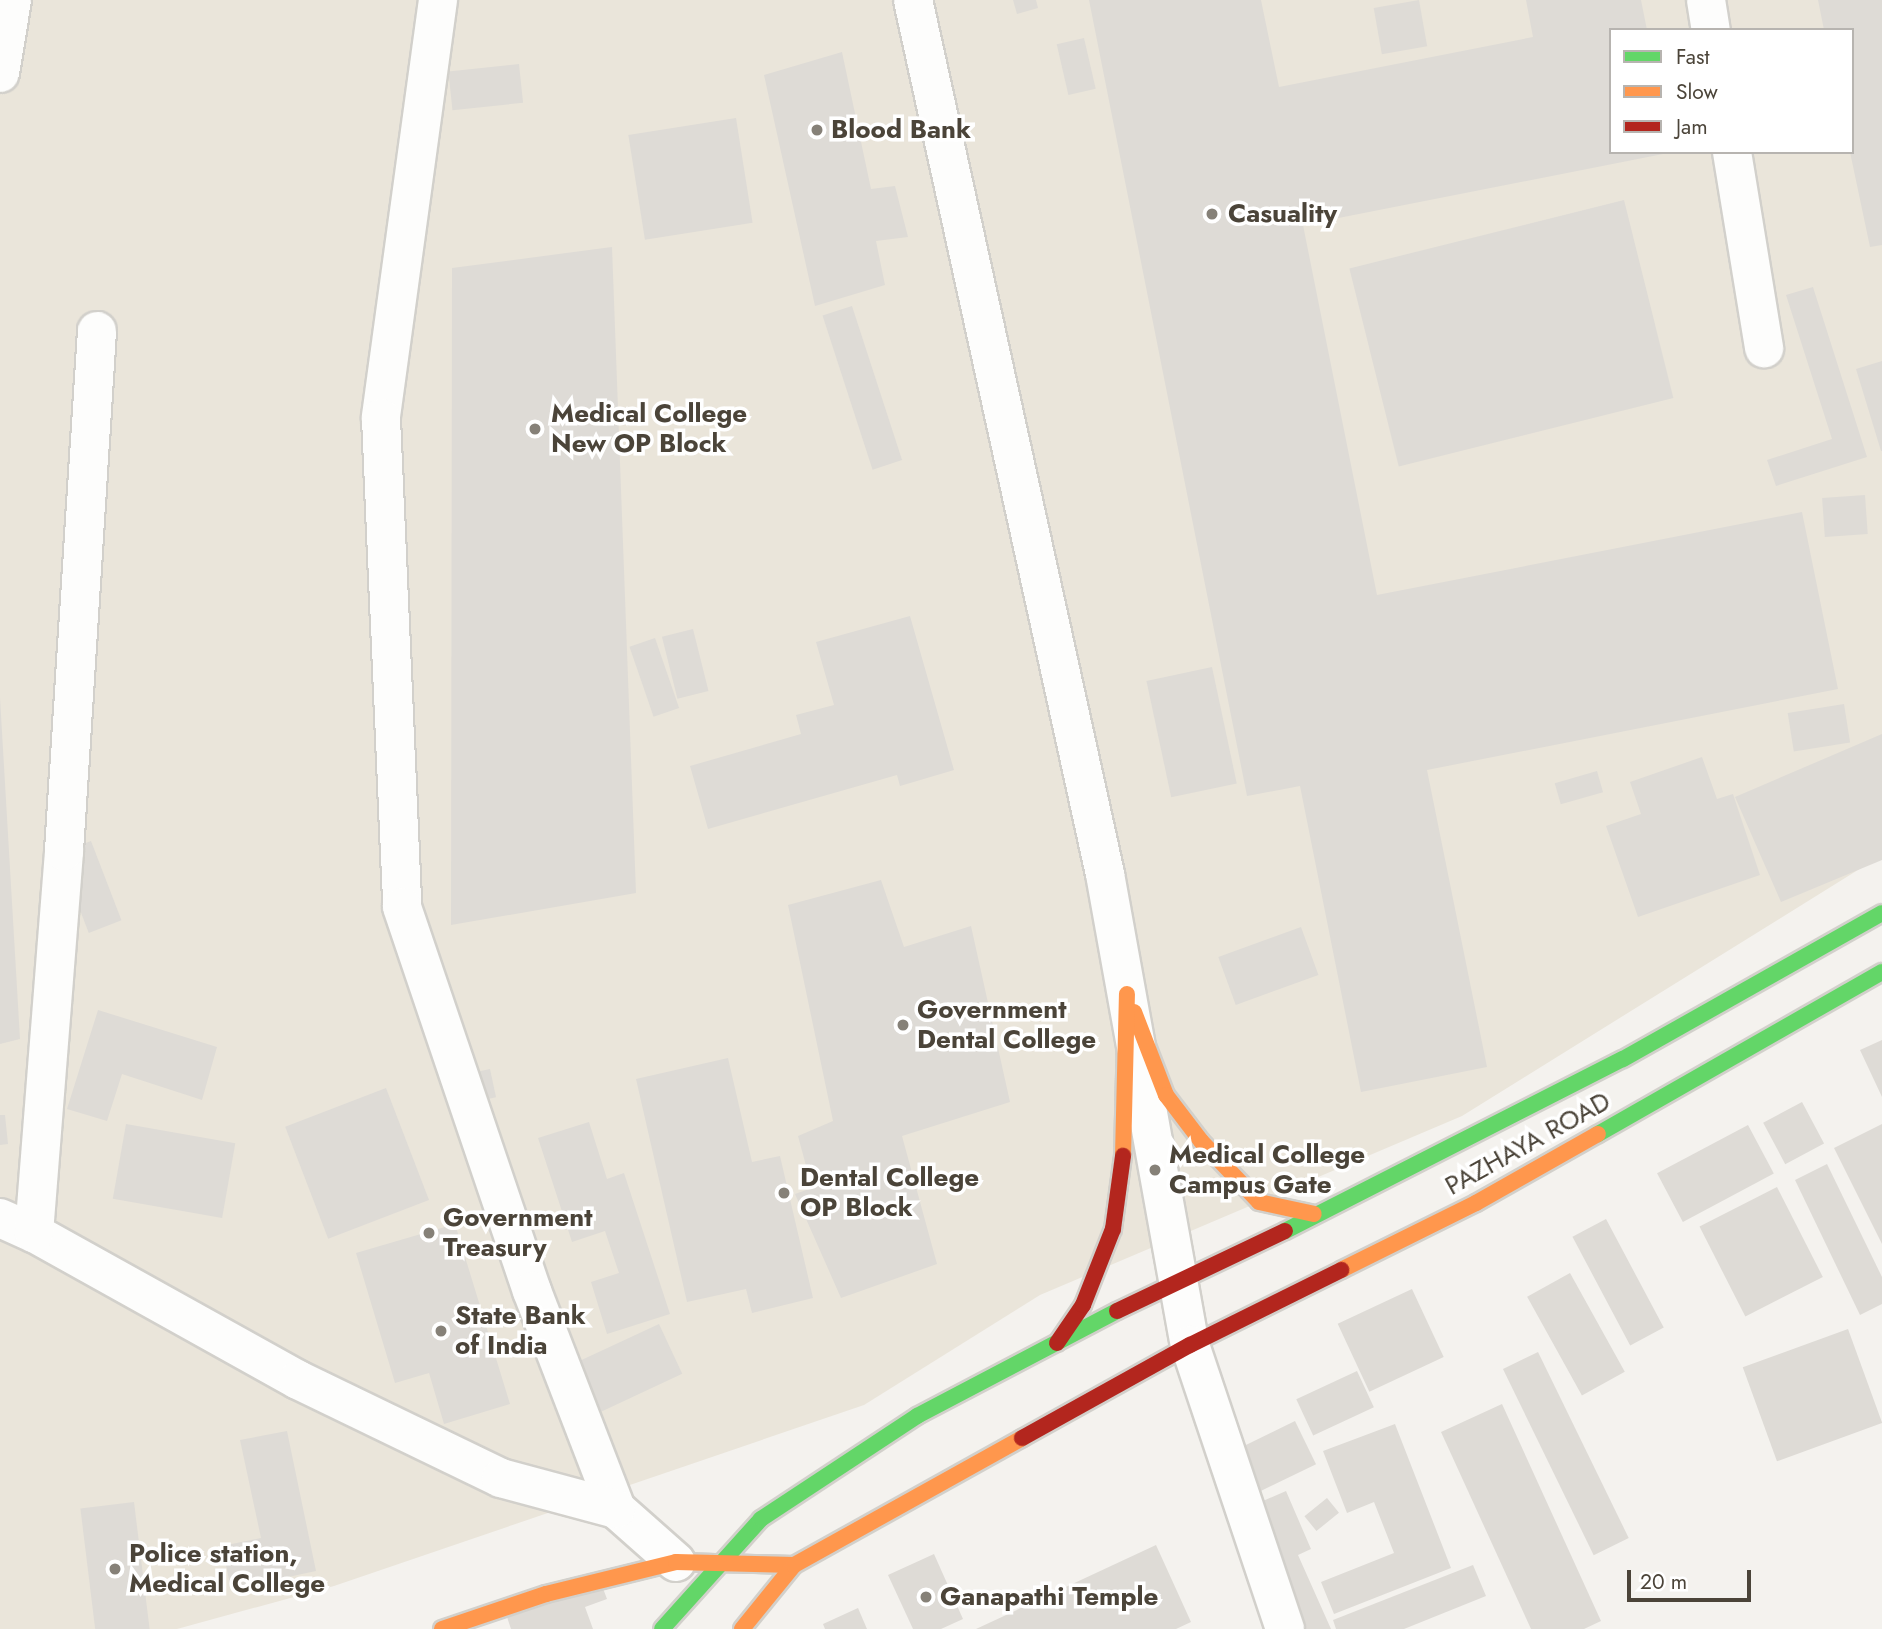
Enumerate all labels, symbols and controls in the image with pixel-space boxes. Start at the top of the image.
legend [1609,28,1854,154]
text: Fast [1676,42,1709,72]
text: Slow [1676,77,1718,107]
text: Jam [1676,112,1708,142]
place label: Blood Bank [831,114,971,146]
marker: Blood Bank [809,122,825,138]
place label: Casuality [1228,198,1337,230]
marker: Casuality [1202,204,1222,224]
place label: Medical College New OP Block [551,398,747,460]
marker: Medical College New OP Block [525,419,545,439]
place label: Government Dental College [917,994,1096,1056]
marker: Government Dental College [895,1017,911,1033]
street label: PAZHAYA ROAD [1440,1086,1616,1202]
place label: Medical College Campus Gate [1169,1139,1365,1200]
place label: Dental College OP Block [800,1162,979,1224]
marker: Medical College Campus Gate [1147,1162,1163,1178]
marker: Dental College OP Block [774,1183,794,1203]
place label: Government Treasury [443,1202,592,1264]
marker: Government Treasury [421,1225,437,1241]
place label: State Bank of India [455,1300,586,1362]
marker: State Bank of India [433,1323,449,1339]
place label: Police station, Medical College [129,1538,325,1600]
scale bar [1630,1556,1754,1600]
marker: Police station, Medical College [107,1561,123,1577]
text: 20 m [1640,1567,1687,1597]
place label: Ganapathi Temple [940,1581,1158,1613]
marker: Ganapathi Temple [918,1589,934,1605]

